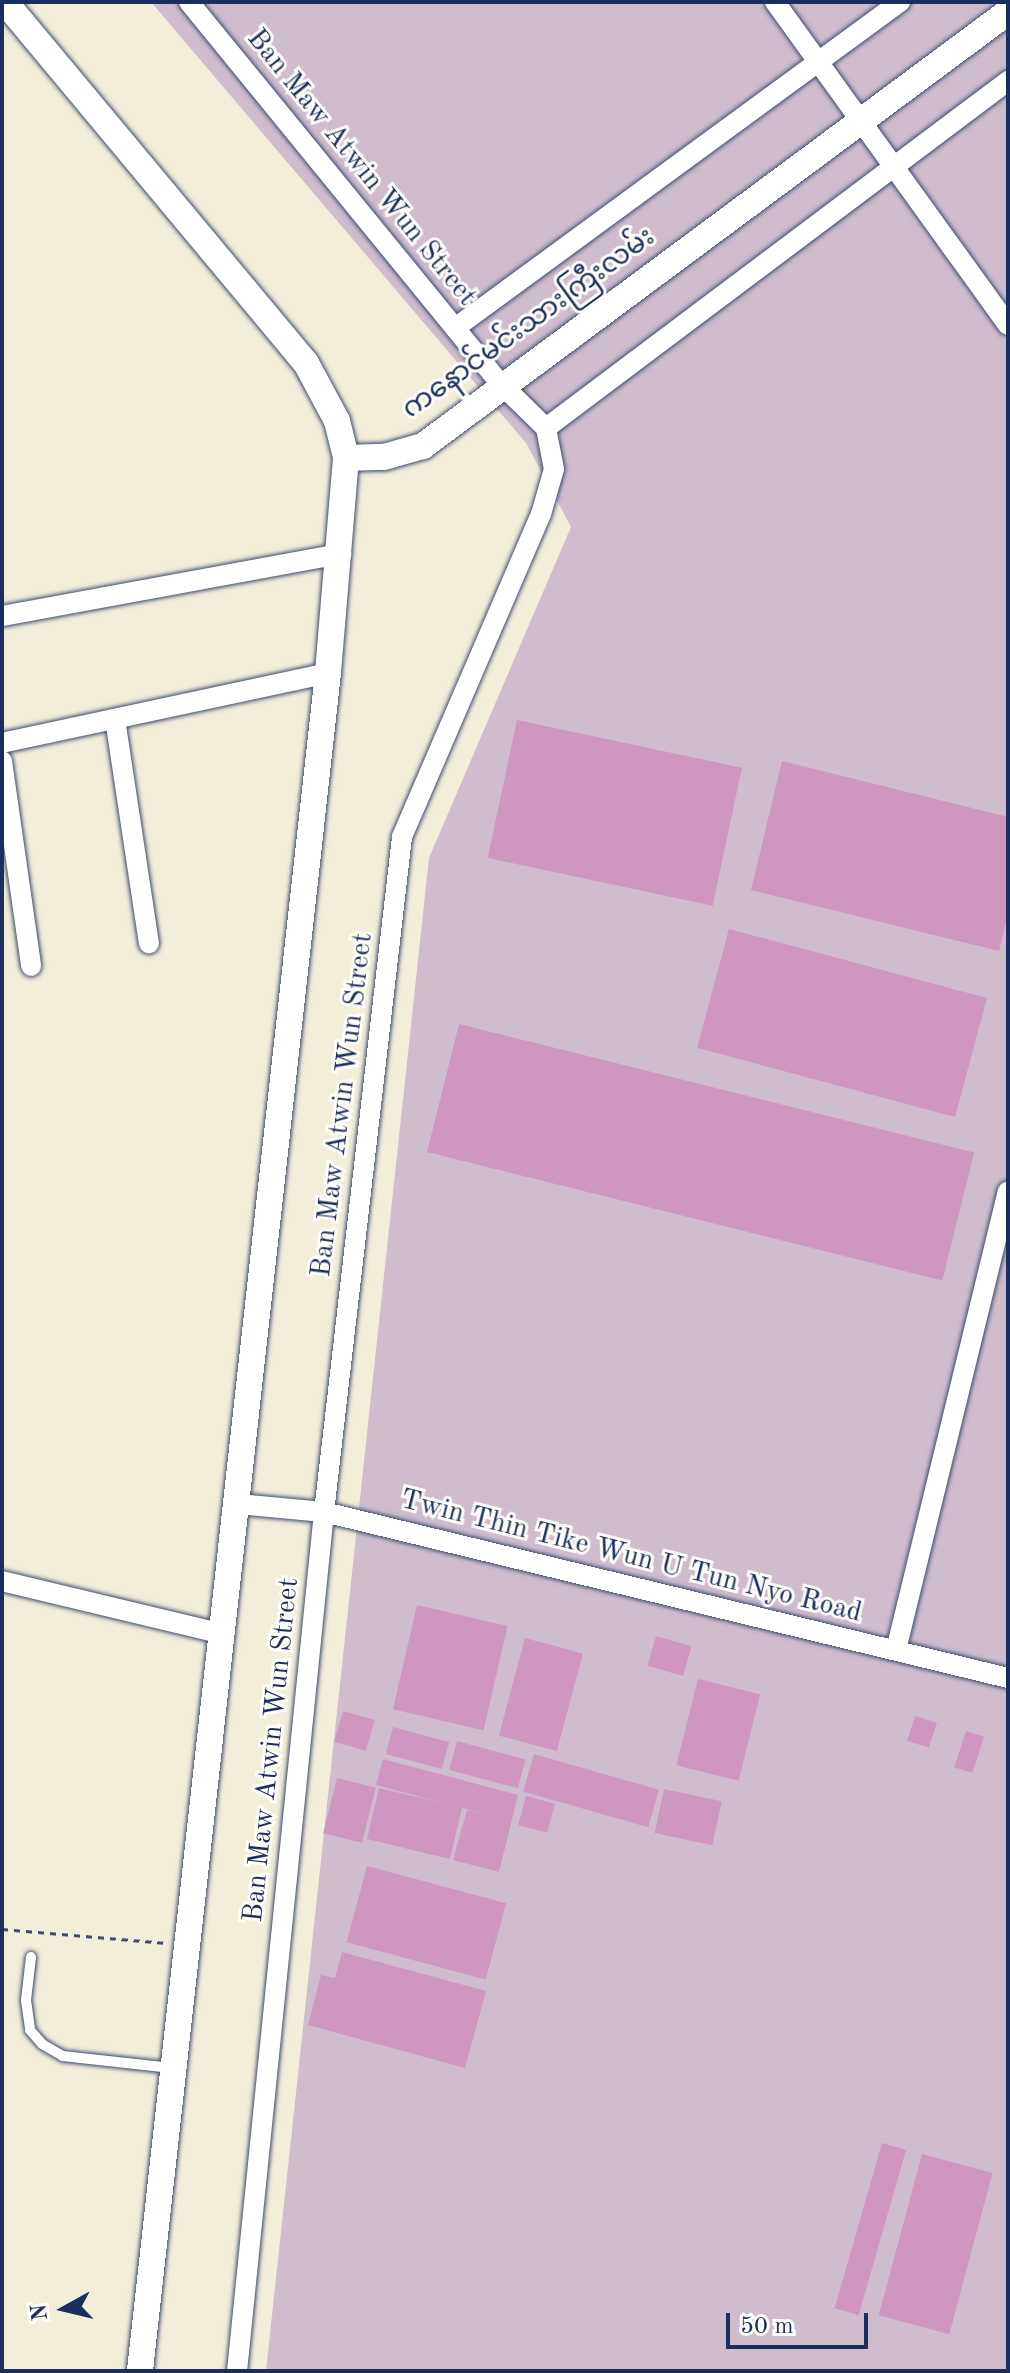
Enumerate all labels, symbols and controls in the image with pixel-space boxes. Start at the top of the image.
street label: Ban Maw Atwin Wun Street [239,23,483,313]
street label: ကနောင်မင်းသားကြီးလမ်း [396,221,662,427]
street label: Ban Maw Atwin Wun Street [305,931,381,1279]
street label: Twin Thin Tike Wun U Tun Nyo Road [397,1483,865,1631]
street label: Ban Maw Atwin Wun Street [237,1576,307,1924]
north arrow [24,2269,104,2349]
scale bar [730,2297,872,2347]
text: N [28,2302,52,2322]
text: 50 m [740,2315,794,2339]

